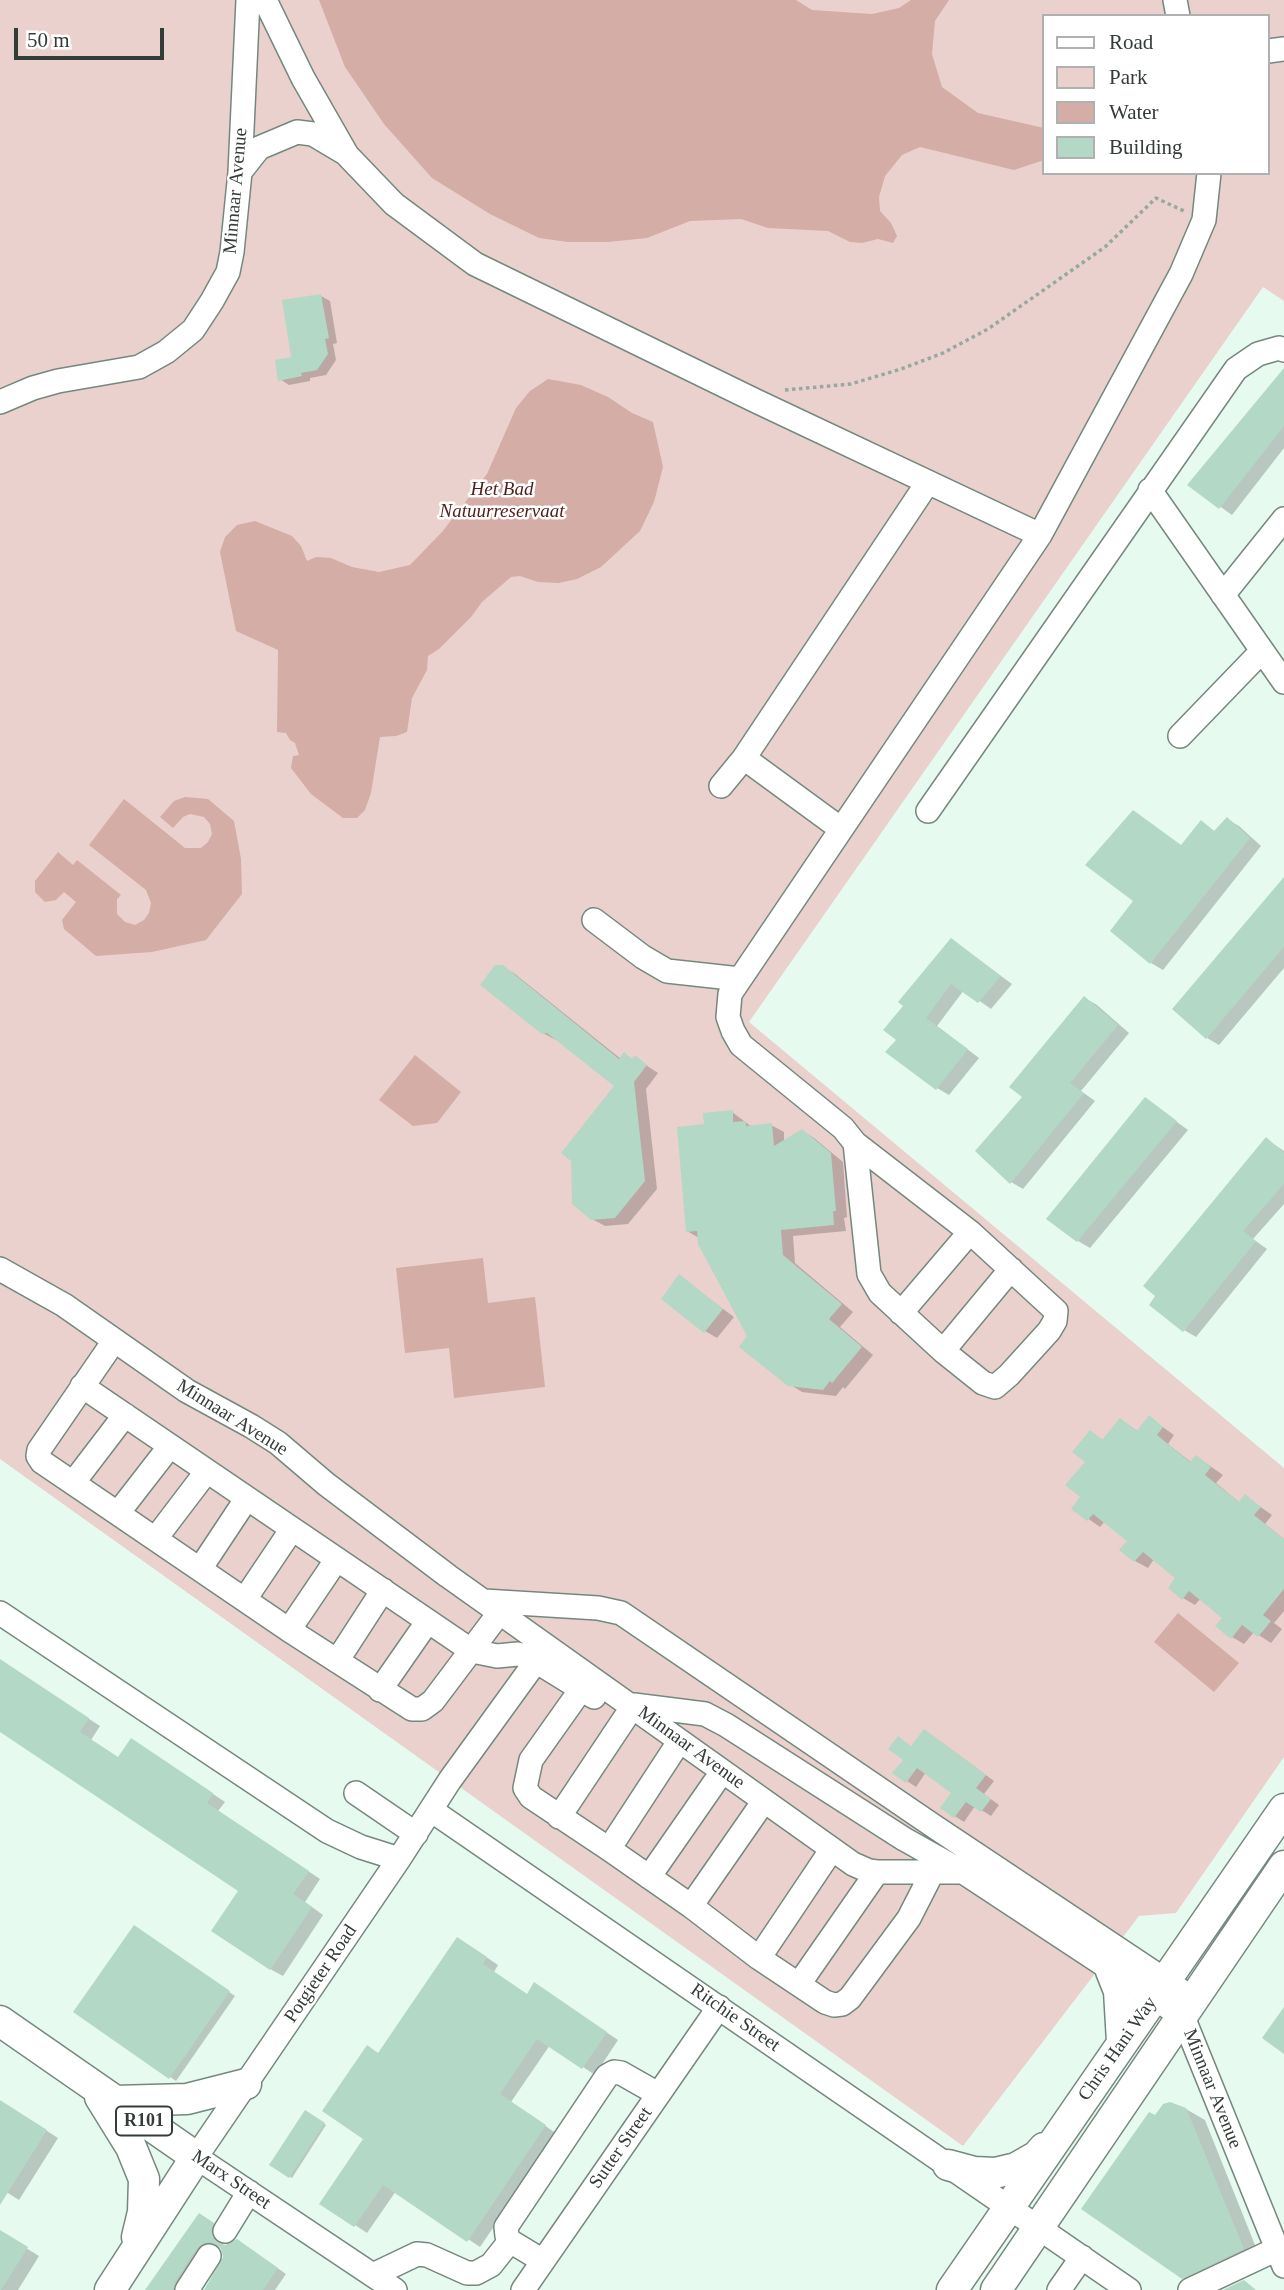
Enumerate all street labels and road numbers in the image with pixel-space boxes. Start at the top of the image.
street label: Minnaar Avenue [219,127,253,255]
street label: Minnaar Avenue [172,1375,292,1461]
street label: Minnaar Avenue [633,1702,749,1794]
street label: Potgieter Road [280,1921,362,2027]
street label: Ritchie Street [686,1979,784,2057]
street label: Chris Hani Way [1074,1993,1162,2105]
street label: Minnaar Avenue [1178,2026,1246,2152]
street label: Sutter Street [585,2103,657,2193]
road number: R101 [116,2106,172,2136]
street label: Marx Street [187,2145,275,2215]

